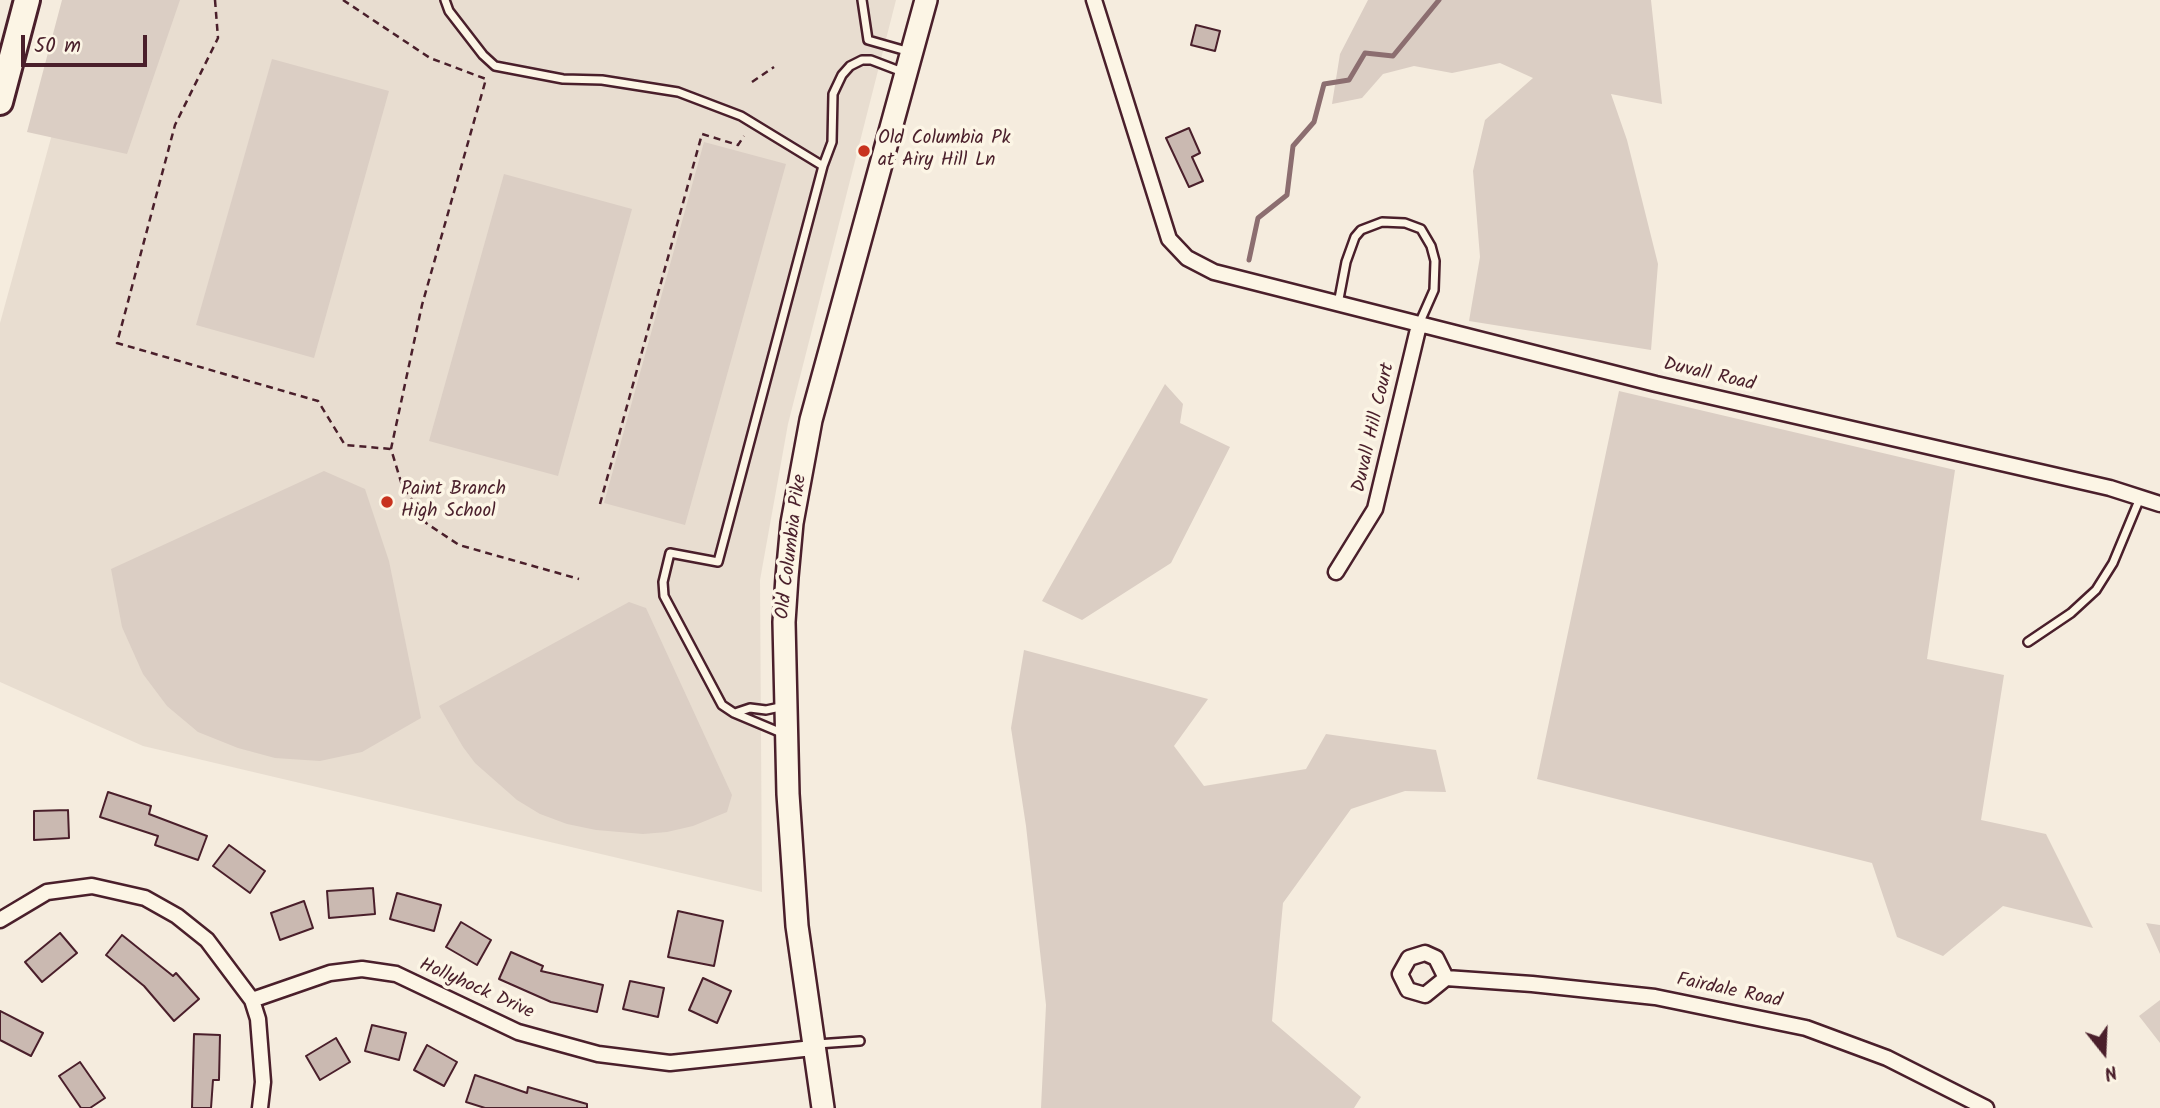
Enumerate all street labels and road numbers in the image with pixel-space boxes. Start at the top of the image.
street label: Duvall Road [1661,354,1757,398]
street label: Duvall Hill Court [1349,361,1401,495]
street label: Old Columbia Pike [773,473,813,621]
street label: Hollyhock Drive [415,955,537,1025]
street label: Fairdale Road [1674,970,1784,1014]

